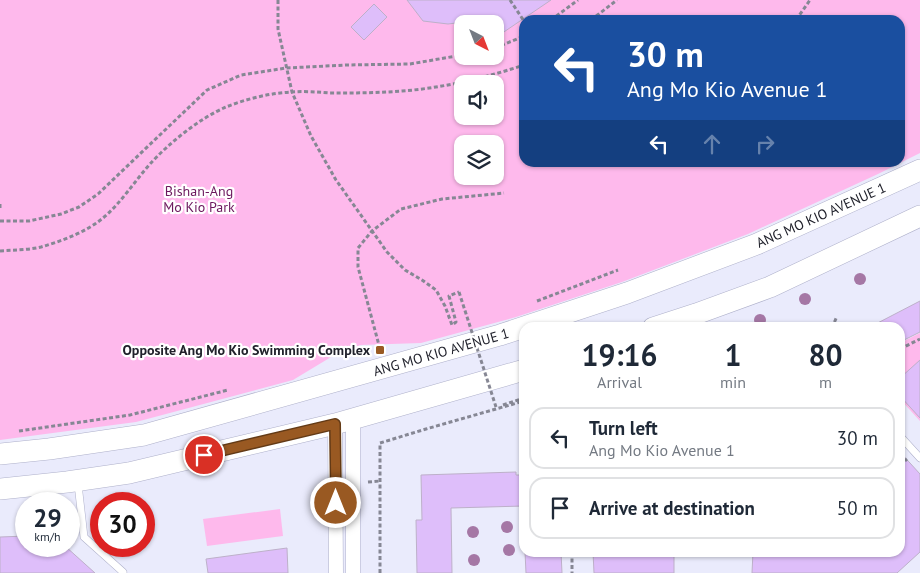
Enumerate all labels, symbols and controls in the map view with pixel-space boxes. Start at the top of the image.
north arrow [454,15,504,65]
map controls [454,15,504,185]
text: 30 m [627,31,704,77]
icon: left [544,35,609,100]
button: sound [454,75,504,125]
text: Ang Mo Kio Avenue 1 [627,75,828,103]
icon: left [645,130,673,158]
icon: ahead [698,130,726,158]
icon: right [751,130,779,158]
button: layers [454,135,504,185]
street label: ANG MO KIO AVENUE 1 [753,178,889,252]
park label: Bishan-Ang Mo Kio Park [163,182,235,216]
street label: ANG MO KIO AVENUE 1 [371,324,511,380]
text: 19:16 [581,335,658,374]
text: 1 [725,335,742,374]
text: 80 [808,335,843,374]
place label: Opposite Ang Mo Kio Swimming Complex [122,341,371,359]
marker: Opposite Ang Mo Kio Swimming Complex [374,344,386,356]
text: Arrival [597,372,642,392]
text: min [720,372,746,392]
text: m [819,372,832,392]
text: Turn left [589,416,658,440]
icon: left [546,424,574,452]
text: 30 m [837,426,878,450]
pin [183,434,225,476]
text: Ang Mo Kio Avenue 1 [589,440,735,460]
icon: arrive [190,441,218,469]
position arrow [309,476,361,528]
speed limit sign: 30 [90,492,155,557]
icon: arrive [546,494,574,522]
text: Arrive at destination [589,496,755,520]
text: 50 m [837,496,878,520]
text: 29 [33,502,62,534]
text: km/h [34,529,61,544]

